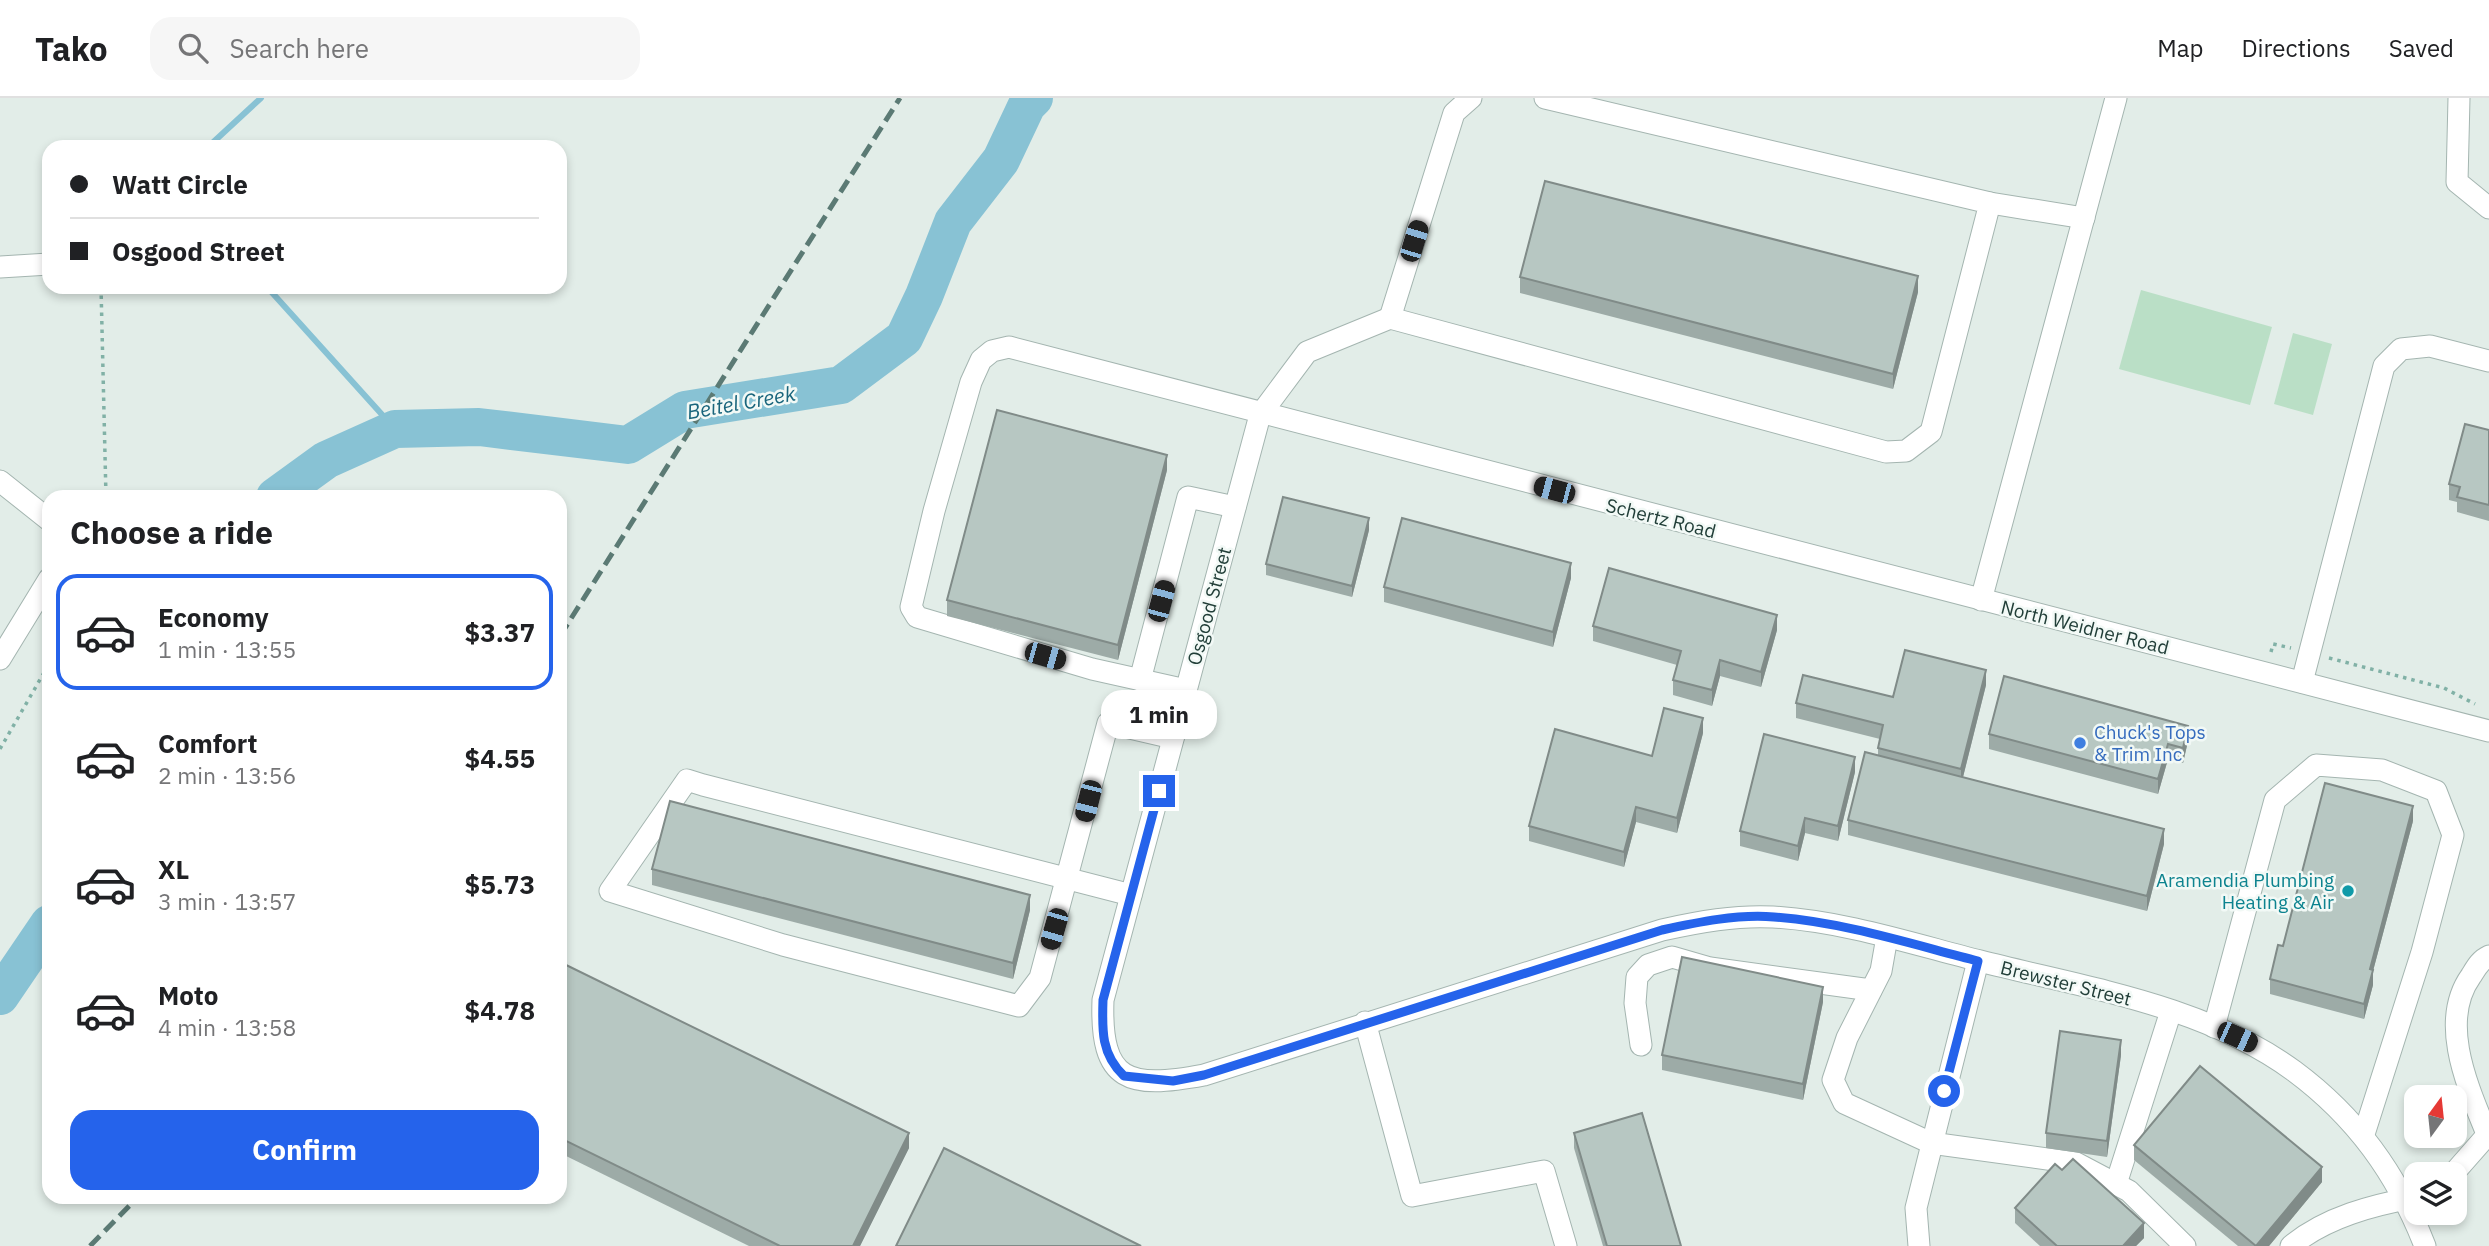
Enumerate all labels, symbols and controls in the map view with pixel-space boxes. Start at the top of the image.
search box [150,17,640,80]
text: Tako [35,27,108,70]
icon: search [174,29,212,67]
text: Search here [230,31,369,65]
text: Map [2157,32,2203,64]
text: Directions [2241,32,2351,64]
text: Saved [2389,32,2454,64]
text: Watt Circle [112,167,248,201]
car [1398,218,1431,264]
text: Osgood Street [112,234,285,268]
water label: Beitel Creek [685,378,799,425]
car [1531,474,1578,506]
street label: Schertz Road [1604,493,1718,543]
text: Choose a ride [70,511,273,553]
street label: Osgood Street [1182,544,1236,668]
car [1146,578,1177,624]
street label: North Weidner Road [1999,595,2171,659]
text: Economy [158,600,269,634]
icon: car [74,601,137,664]
text: $3.37 [465,615,535,649]
text: 1 min · 13:55 [158,634,296,664]
car [1022,640,1069,672]
callout: 1 min [1101,690,1217,738]
text: 1 min [1129,699,1189,729]
place label: Chuck's Tops & Trim Inc [2094,720,2206,766]
text: Comfort [158,726,257,760]
icon: car [74,727,137,790]
marker: Chuck's Tops & Trim Inc [2072,735,2088,751]
text: $4.55 [465,741,535,775]
text: 2 min · 13:56 [158,760,296,790]
route end [1143,775,1175,807]
car [1073,778,1104,824]
text: XL [158,852,189,886]
icon: car [74,853,137,916]
text: $5.73 [465,867,535,901]
place label: Aramendia Plumbing Heating & Air [2156,868,2334,914]
marker: Aramendia Plumbing Heating & Air [2340,883,2356,899]
text: 3 min · 13:57 [158,886,296,916]
car [1039,906,1070,952]
street label: Brewster Street [1998,955,2134,1011]
text: Moto [158,978,218,1012]
icon: car [74,979,137,1042]
text: $4.78 [465,993,535,1027]
text: 4 min · 13:58 [158,1012,296,1042]
car [2214,1019,2261,1055]
route start [1928,1075,1960,1107]
north arrow [2404,1085,2468,1148]
map controls [2404,1085,2467,1225]
button: Confirm [70,1110,539,1190]
button: layers [2404,1162,2467,1225]

